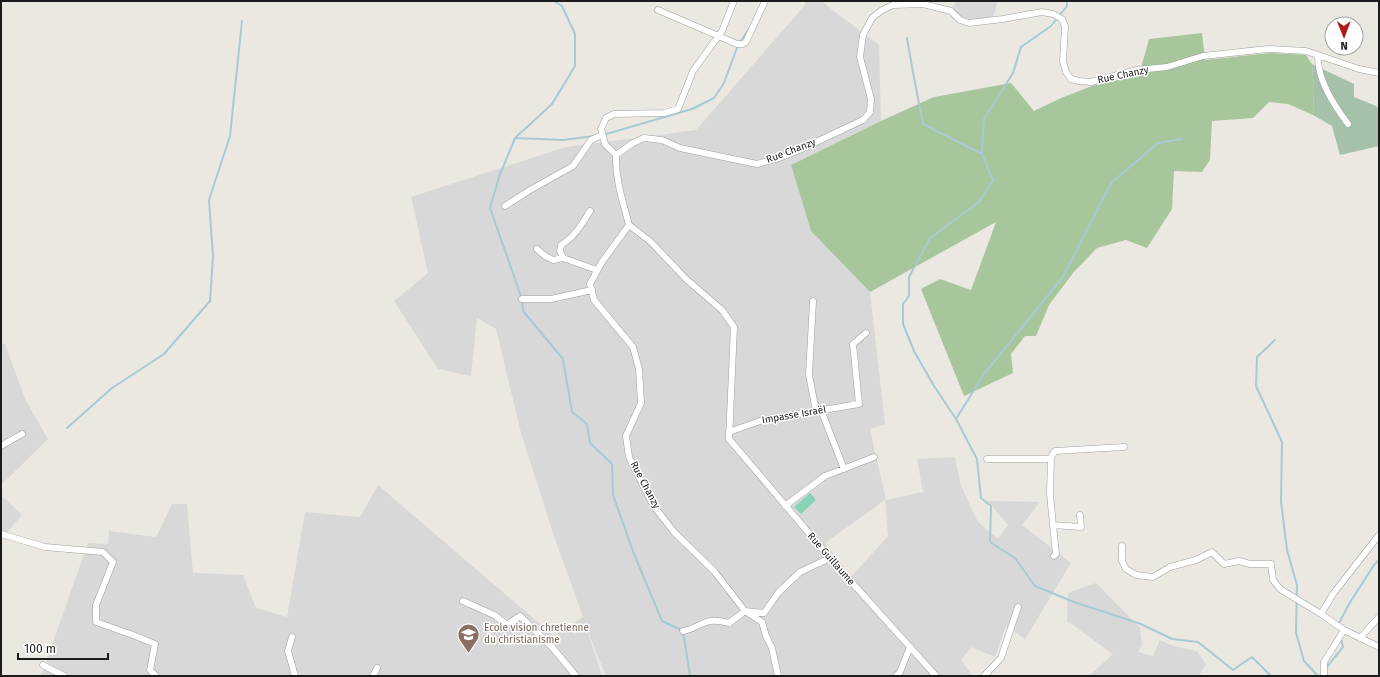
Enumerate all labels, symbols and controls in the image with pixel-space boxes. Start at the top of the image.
north arrow [1324,16,1364,56]
text: N [1340,39,1348,52]
street label: Rue Chanzy [1096,64,1150,86]
street label: Rue Chanzy [765,136,817,166]
street label: Impasse Israël [761,403,827,427]
street label: Rue Chanzy [628,459,663,511]
street label: Rue Guillaume [805,530,857,588]
school or university icon: Ecole vision chretienne du christianisme [455,621,481,654]
place label: Ecole vision chretienne du christianisme [484,622,589,646]
scale bar [18,635,108,661]
text: 100 m [24,642,56,656]

